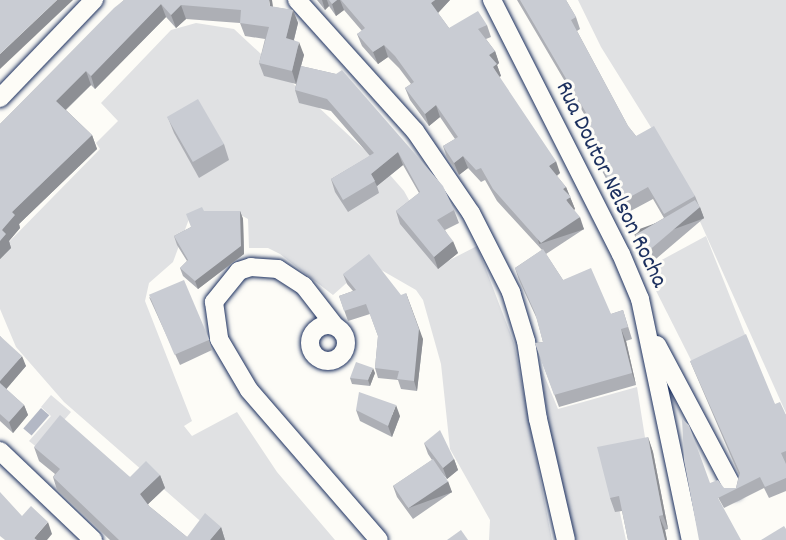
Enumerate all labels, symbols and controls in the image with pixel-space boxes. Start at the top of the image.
street label: Rua Doutor Nelson Rocha [548,77,672,293]

